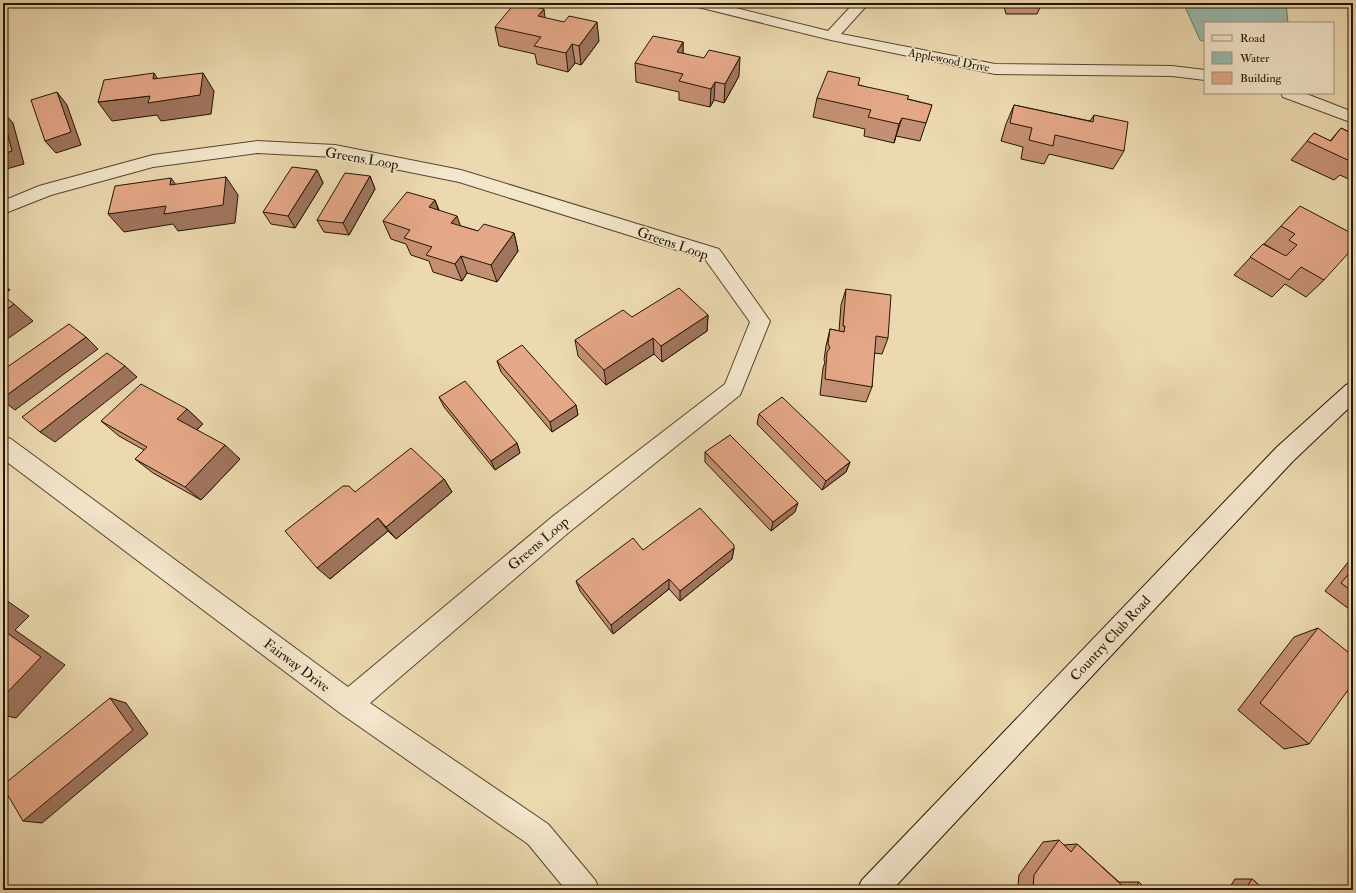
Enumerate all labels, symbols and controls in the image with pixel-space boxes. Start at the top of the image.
legend [1204,22,1334,94]
text: Road [1240,31,1265,46]
street label: Applewood Drive [906,45,991,76]
text: Water [1239,51,1270,66]
text: Building [1240,71,1283,86]
street label: Greens Loop [324,144,400,174]
street label: Greens Loop [635,223,711,265]
street label: Greens Loop [504,513,573,575]
street label: Country Club Road [1067,592,1155,685]
street label: Fairway Drive [260,635,333,697]

